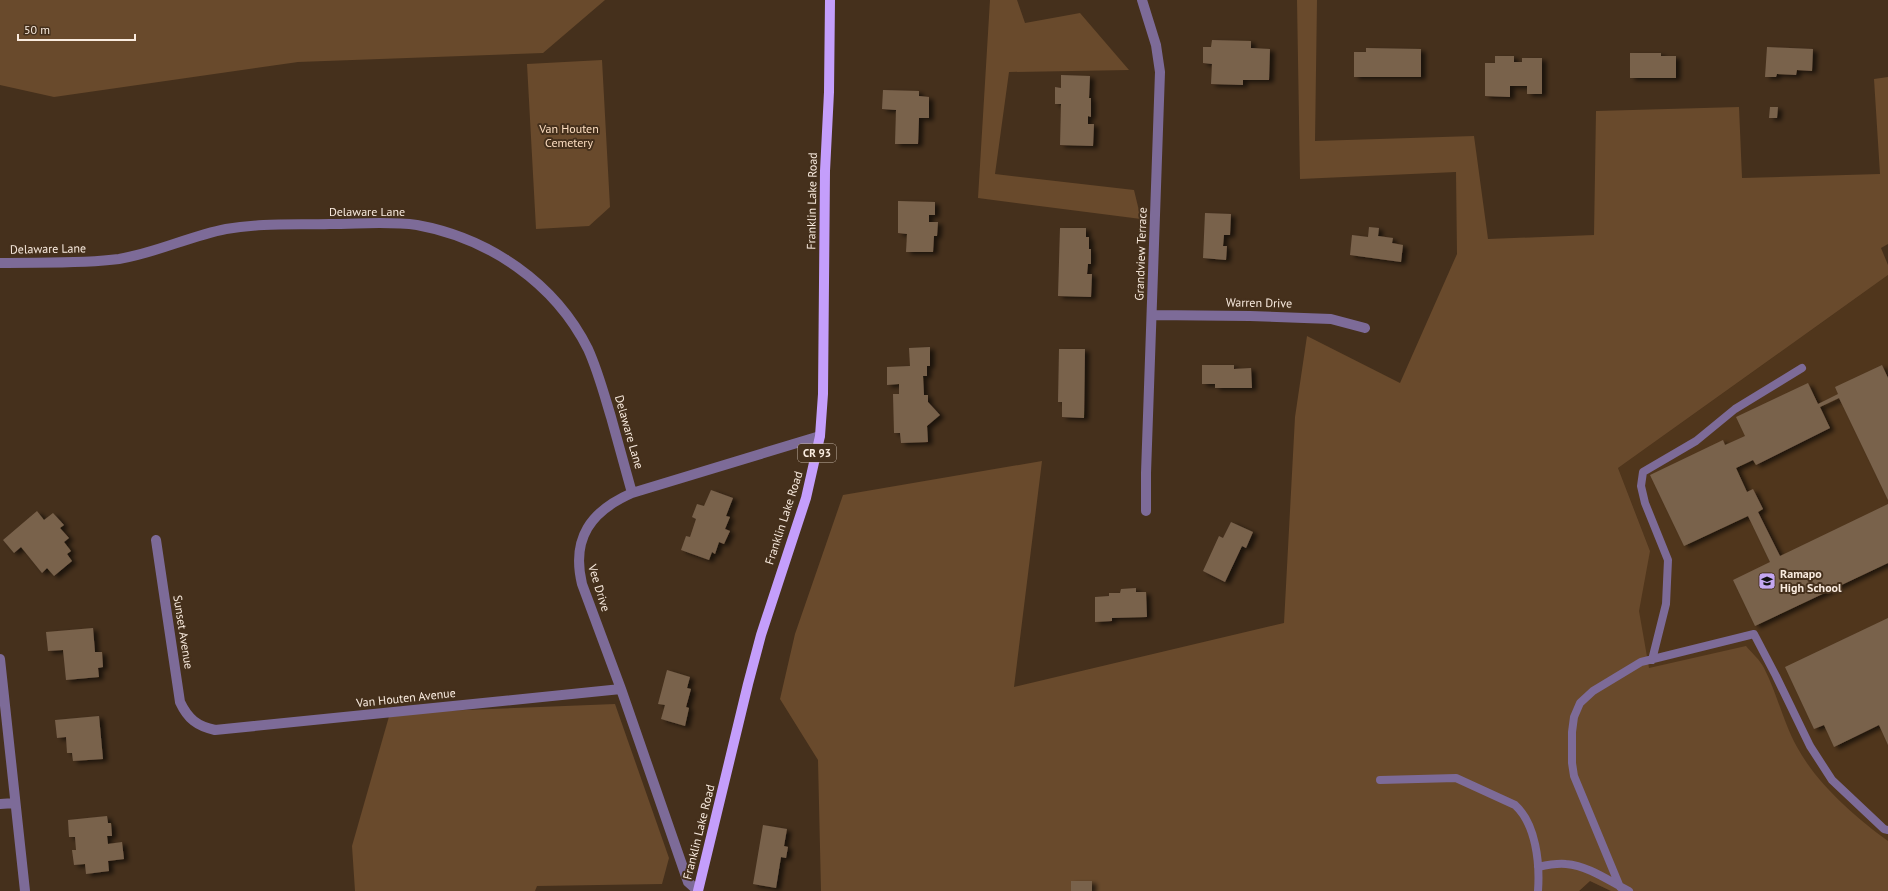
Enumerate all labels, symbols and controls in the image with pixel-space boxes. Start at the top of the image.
scale bar [18,16,135,42]
text: 50 m [24,22,50,37]
park label: Van Houten Cemetery [538,121,599,150]
street label: Franklin Lake Road [803,152,820,250]
street label: Delaware Lane [329,204,405,219]
street label: Grandview Terrace [1131,207,1150,301]
street label: Delaware Lane [10,240,86,257]
street label: Warren Drive [1226,294,1292,311]
street label: Delaware Lane [612,393,647,471]
road number: CR 93 [798,444,836,462]
street label: Franklin Lake Road [761,469,806,566]
street label: Vee Drive [585,562,614,613]
place label: Ramapo High School [1780,566,1842,595]
school or university icon: Ramapo High School [1757,571,1777,591]
street label: Sunset Avenue [170,594,197,670]
street label: Van Houten Avenue [355,685,456,710]
street label: Franklin Lake Road [679,783,718,881]

